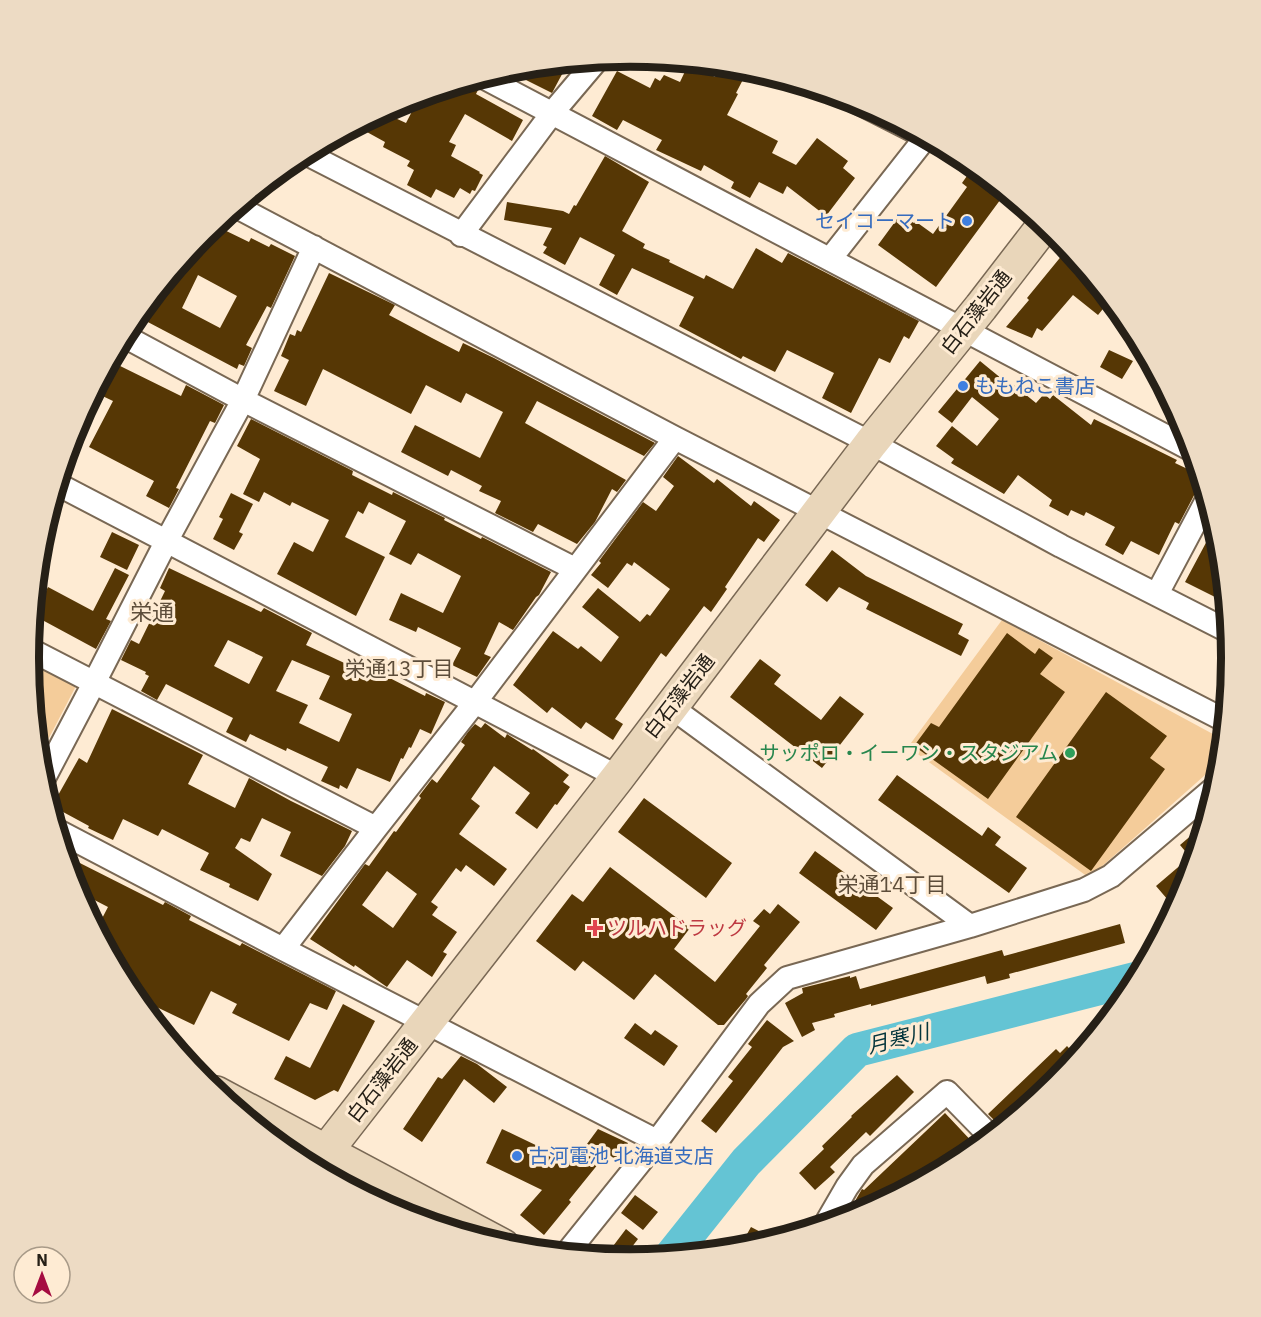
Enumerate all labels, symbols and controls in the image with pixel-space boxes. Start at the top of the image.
place label: セイコーマート [815,207,955,234]
marker: セイコーマート [960,214,974,228]
street label: 白石藻岩通 [934,264,1017,359]
place label: ももねこ書店 [975,372,1095,399]
marker: ももねこ書店 [956,379,970,393]
district label: 栄通 [130,597,174,626]
street label: 白石藻岩通 [637,648,720,743]
district label: 栄通13丁目 [344,654,454,682]
place label: サッポロ・イーワン・スタジアム [759,739,1058,766]
marker: サッポロ・イーワン・スタジアム [1063,746,1077,760]
district label: 栄通14丁目 [837,870,947,898]
place label: ツルハドラッグ [607,914,747,941]
marker: ツルハドラッグ [588,921,602,935]
water label: 月寒川 [864,1016,934,1059]
street label: 白石藻岩通 [340,1032,423,1127]
place label: 古河電池 北海道支店 [529,1142,714,1169]
marker: 古河電池 北海道支店 [510,1149,524,1163]
north arrow [12,1245,72,1305]
text: N [36,1250,48,1270]

